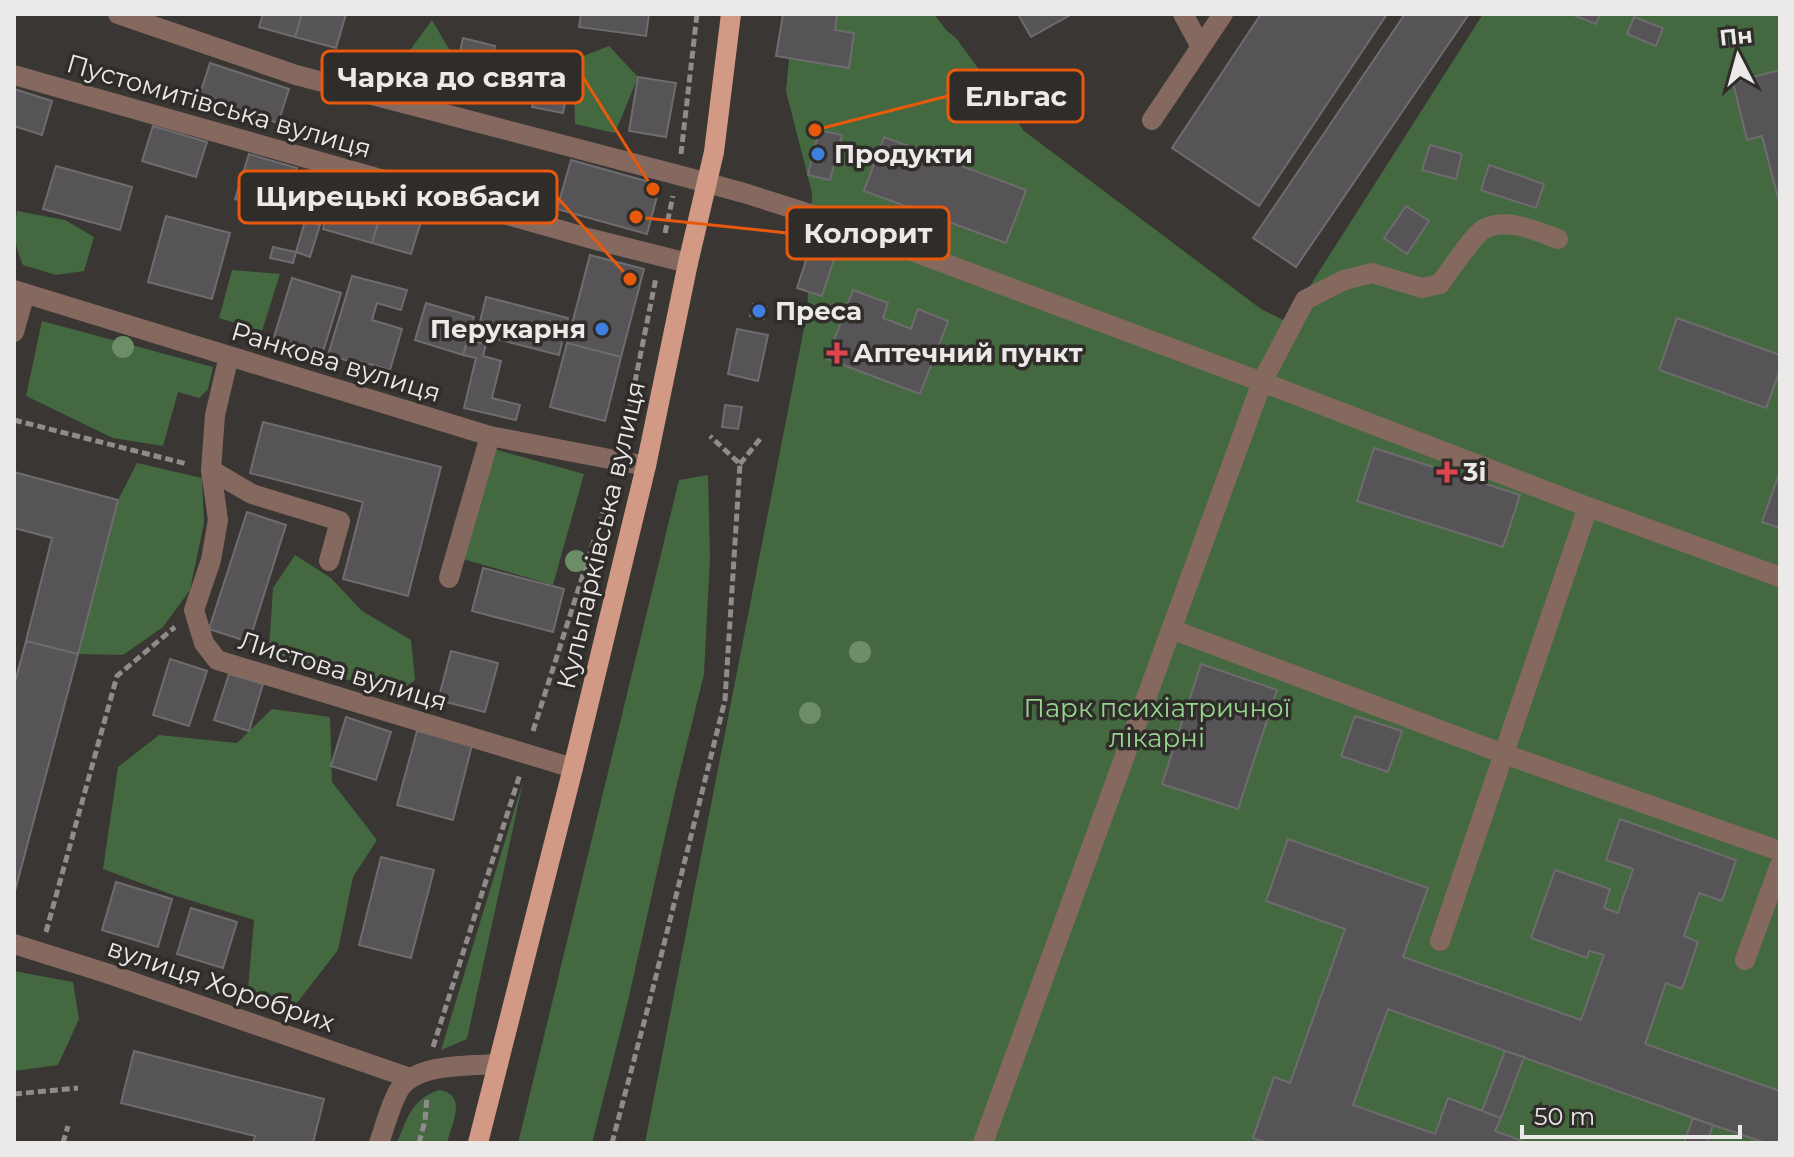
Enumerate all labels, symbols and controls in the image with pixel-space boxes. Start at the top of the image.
north arrow [1698,16,1778,96]
text: Пн [1718,21,1754,52]
street label: Пустомитівська вулиця [63,47,375,165]
callout: Чарка до свята [322,51,583,103]
text: Чарка до свята [338,60,566,94]
callout: Ельгас [948,70,1083,122]
text: Ельгас [965,79,1068,113]
place label: Продукти [834,138,973,170]
marker: Продукти [809,145,827,163]
callout: Щирецькі ковбаси [239,171,557,223]
text: Щирецькі ковбаси [255,179,541,213]
callout: Колорит [787,207,949,259]
text: Колорит [803,216,933,250]
place label: Преса [775,295,862,327]
marker: Преса [750,302,768,320]
place label: Перукарня [430,313,586,345]
street label: Ранкова вулиця [227,315,445,409]
marker: Перукарня [593,320,611,338]
place label: Аптечний пункт [853,337,1083,369]
marker: Аптечний пункт [828,344,846,362]
street label: Кульпарківська вулиця [550,378,652,692]
place label: 3і [1462,456,1486,488]
marker: 3і [1438,463,1456,481]
street label: Листова вулиця [235,624,451,718]
park label: Парк психіатричної лікарні [1023,692,1291,754]
street label: вулиця Хоробрих [103,931,339,1039]
scale bar [1522,1089,1740,1139]
text: 50 m [1534,1102,1595,1131]

